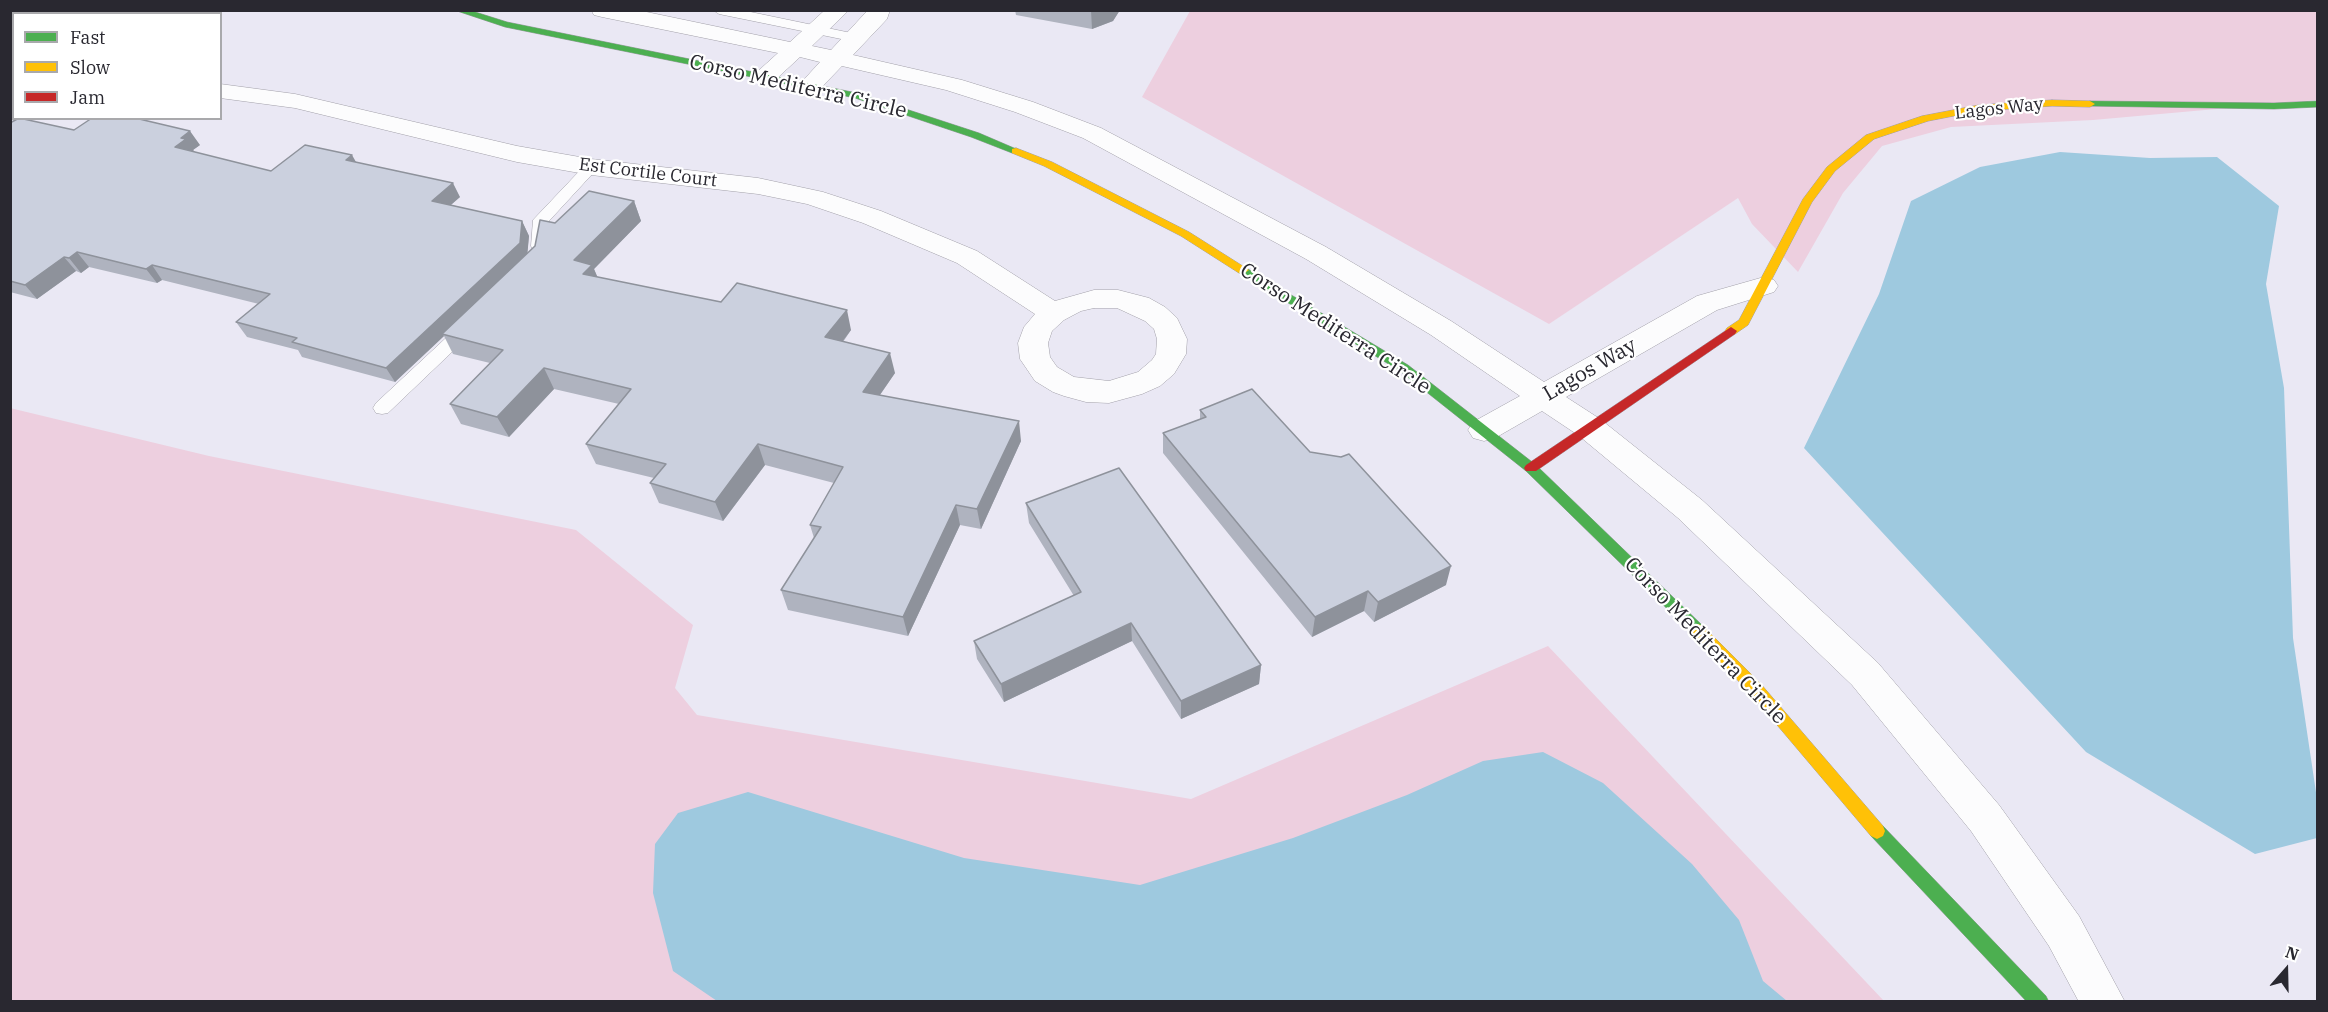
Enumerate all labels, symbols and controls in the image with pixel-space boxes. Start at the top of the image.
legend [12,12,222,120]
text: Fast [70,26,105,49]
street label: Corso Mediterra Circle [687,50,909,124]
text: Slow [70,56,110,79]
text: Jam [70,86,105,109]
street label: Lagos Way [1954,94,2044,124]
street label: Est Cortile Court [578,154,718,192]
street label: Corso Mediterra Circle [1235,258,1435,400]
street label: Lagos Way [1539,333,1641,407]
street label: Corso Mediterra Circle [1619,552,1791,730]
north arrow [2256,940,2316,1000]
text: N [2283,942,2302,965]

